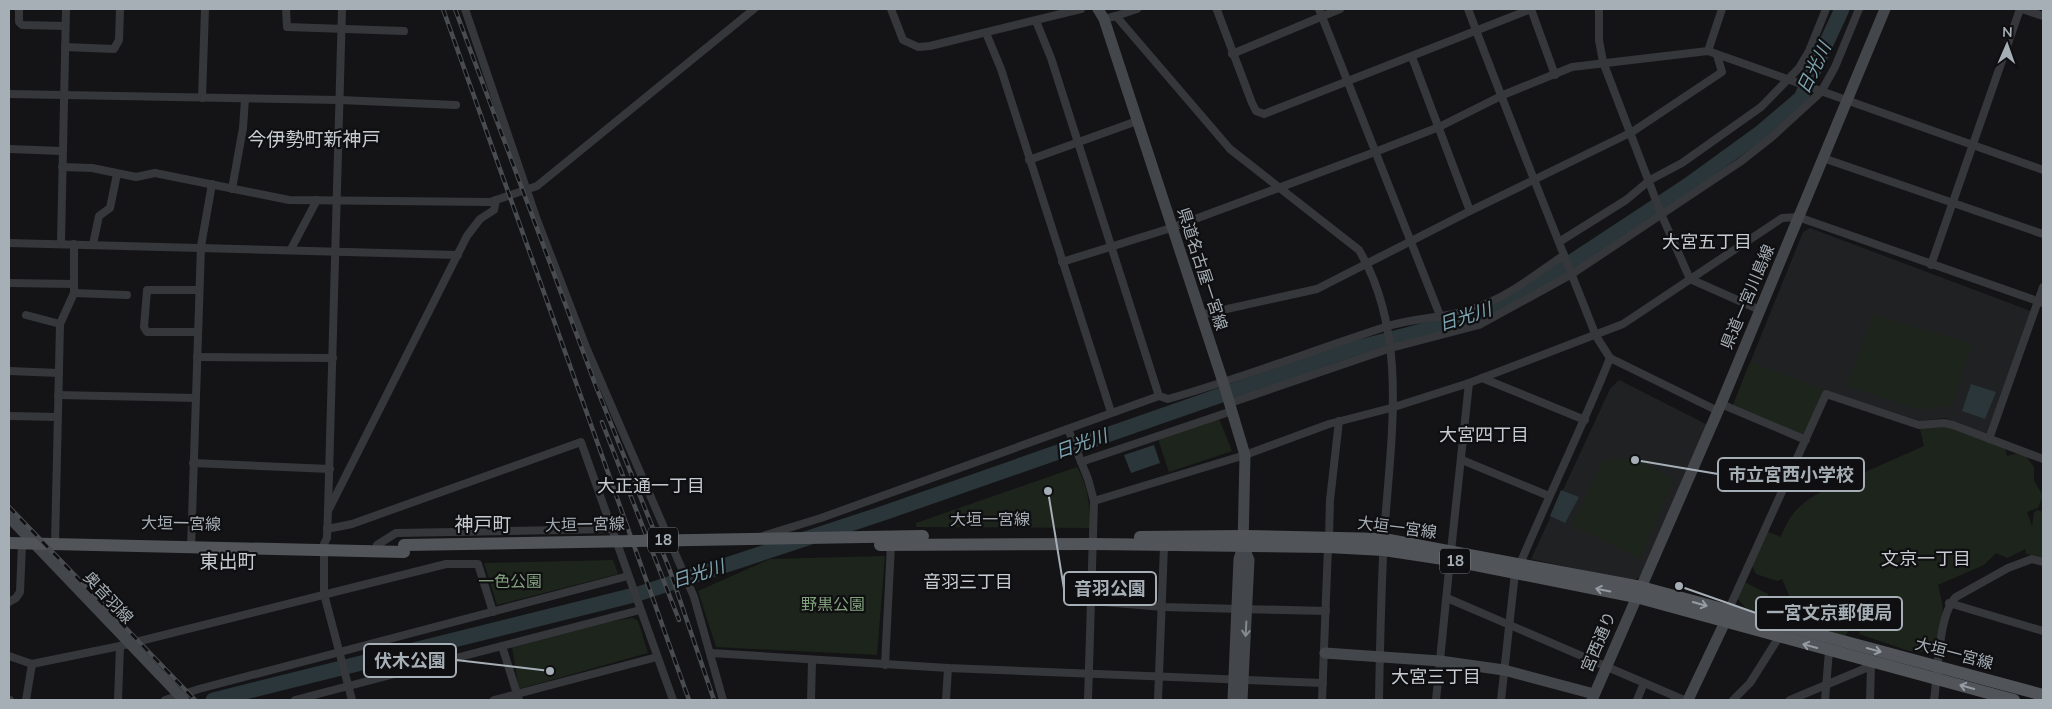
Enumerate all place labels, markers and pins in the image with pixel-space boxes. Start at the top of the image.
callout: 市立宮西小学校 [1718,458,1864,491]
callout: 音羽公園 [1064,572,1156,605]
callout: 一宮文京郵便局 [1756,597,1902,630]
callout: 伏木公園 [364,644,456,677]

